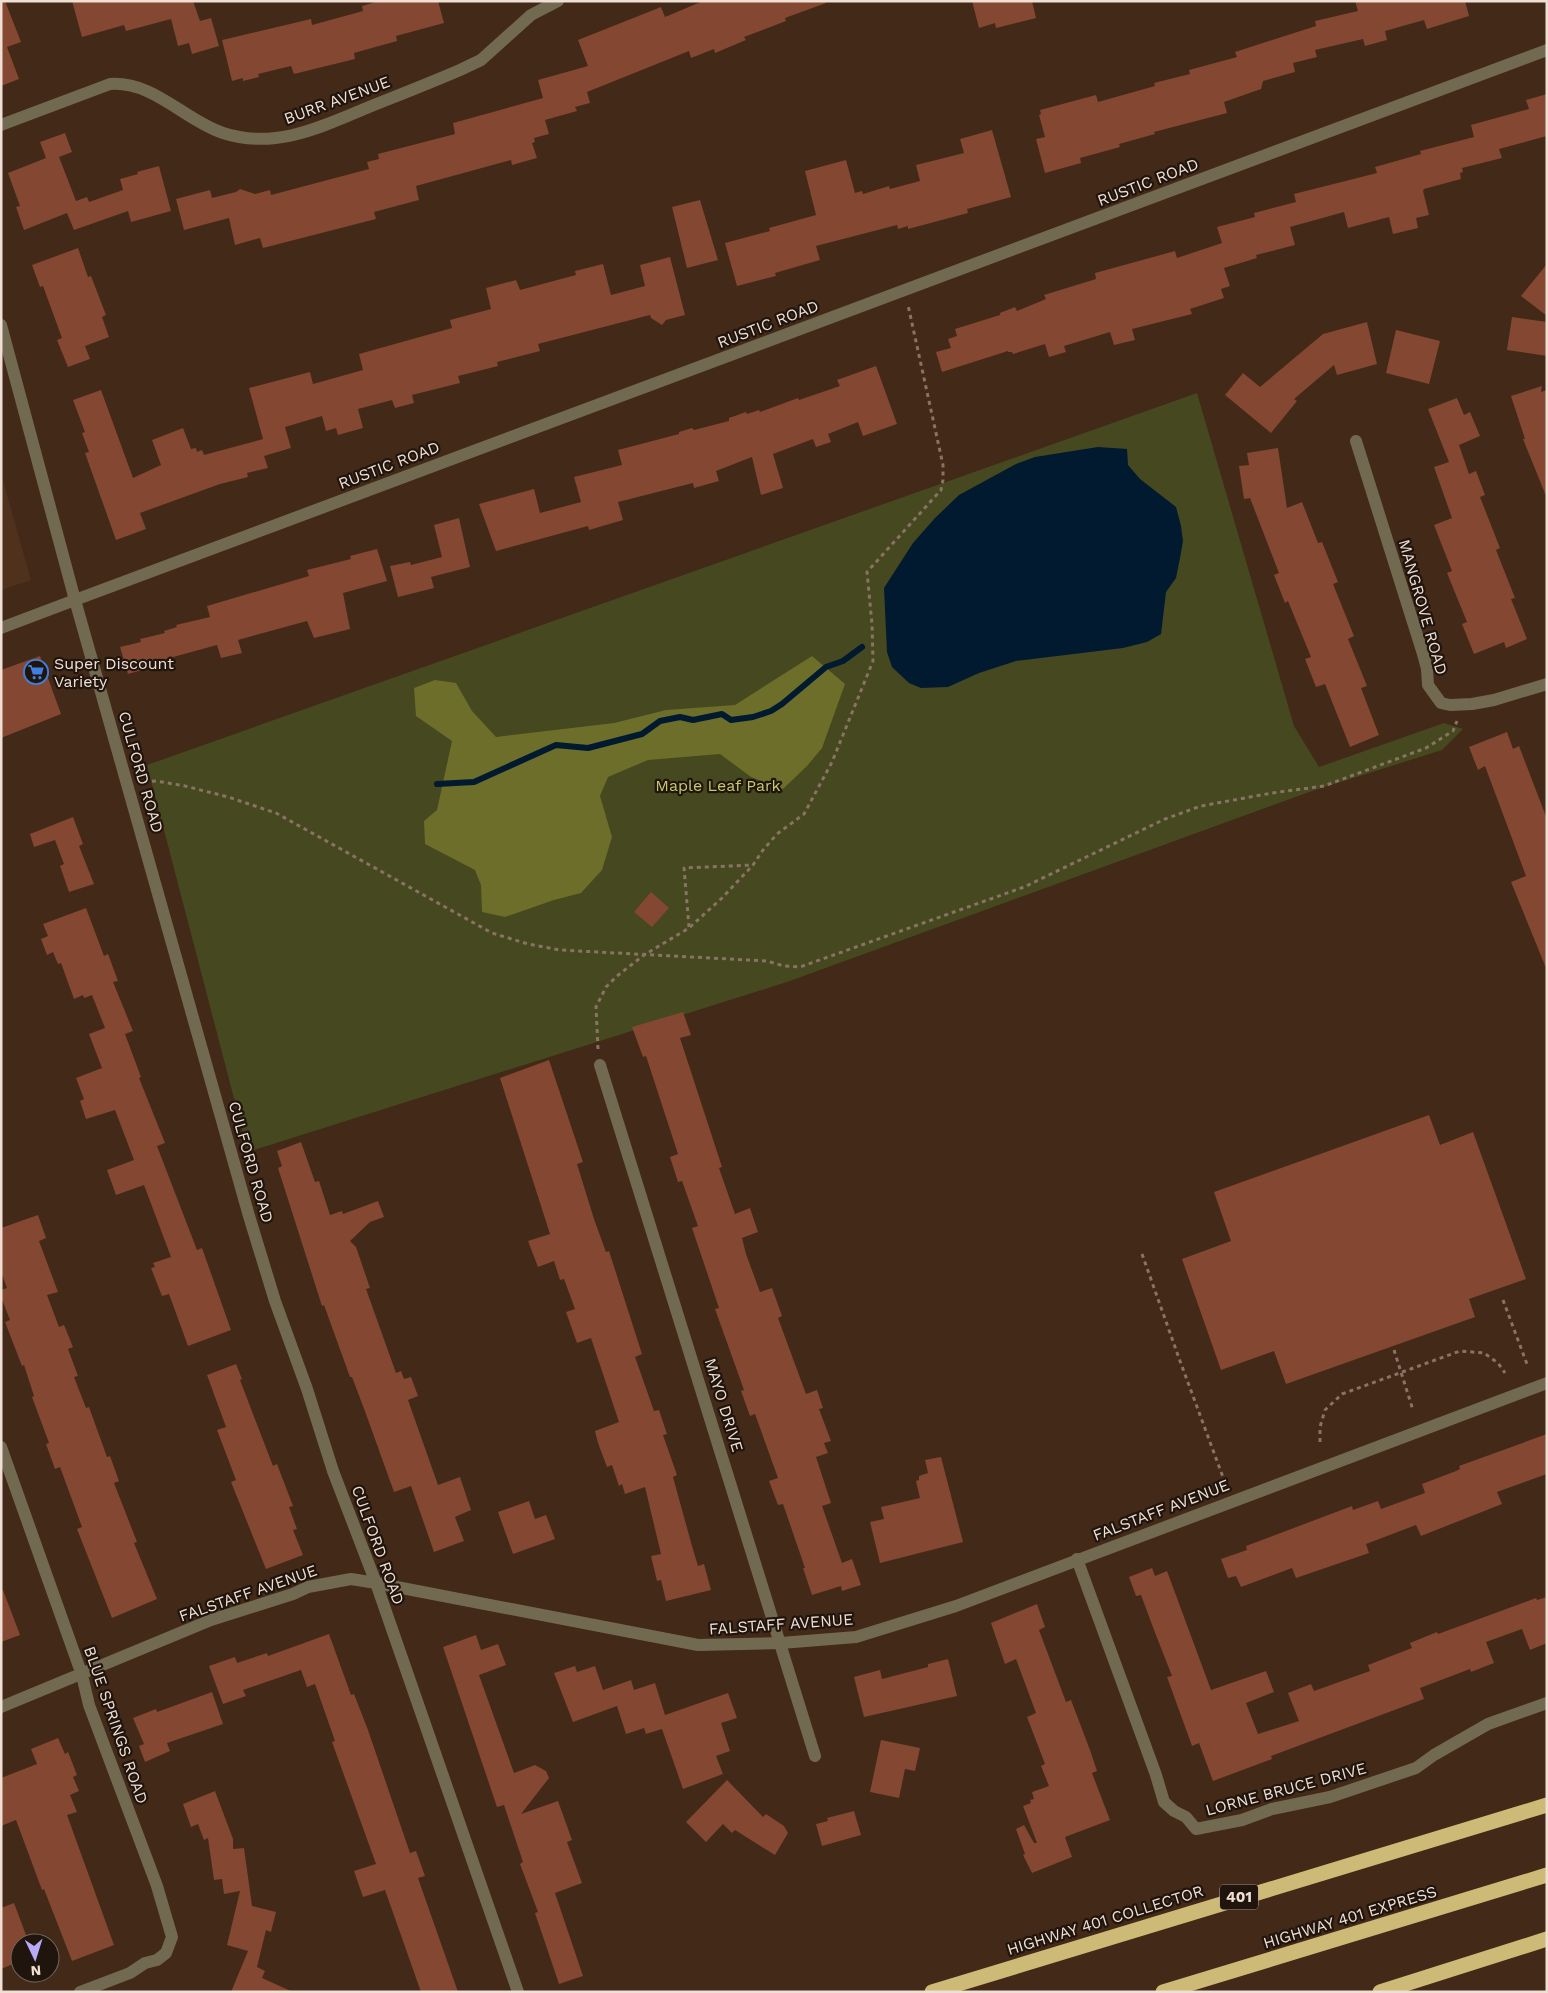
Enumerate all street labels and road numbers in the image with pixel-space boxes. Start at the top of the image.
street label: BURR AVENUE [281,72,393,128]
street label: RUSTIC ROAD [1095,154,1201,210]
street label: RUSTIC ROAD [715,296,821,352]
street label: RUSTIC ROAD [336,437,442,493]
street label: MANGROVE ROAD [1395,537,1451,677]
street label: CULFORD ROAD [115,709,167,835]
street label: CULFORD ROAD [225,1099,277,1225]
street label: MAYO DRIVE [701,1356,747,1454]
street label: FALSTAFF AVENUE [1090,1475,1232,1545]
street label: CULFORD ROAD [348,1483,408,1607]
street label: FALSTAFF AVENUE [176,1560,320,1626]
street label: FALSTAFF AVENUE [708,1609,854,1639]
street label: BLUE SPRINGS ROAD [80,1644,152,1806]
street label: LORNE BRUCE DRIVE [1203,1758,1369,1820]
street label: HIGHWAY 401 COLLECTOR [1005,1881,1205,1959]
street label: HIGHWAY 401 EXPRESS [1261,1882,1439,1952]
road number: 401 [1220,1884,1258,1910]

